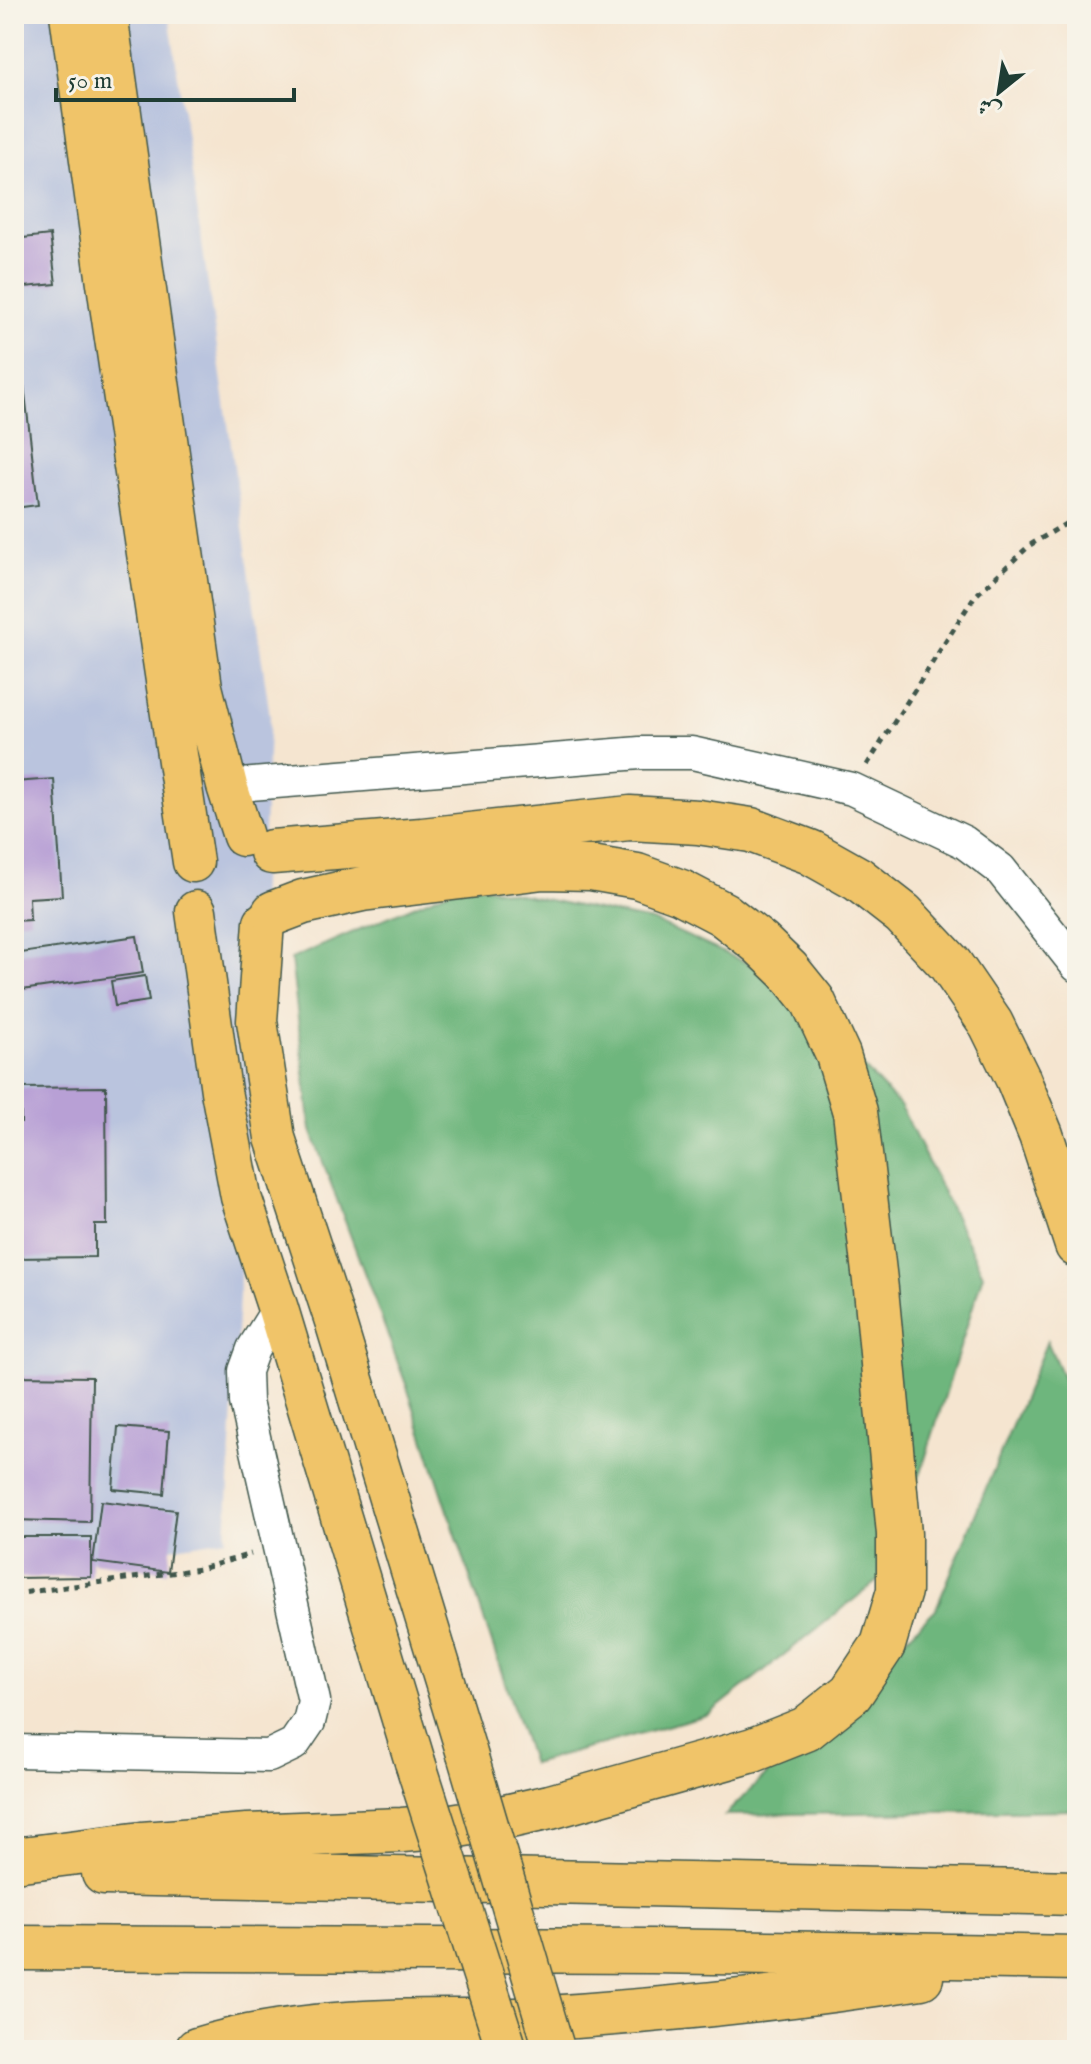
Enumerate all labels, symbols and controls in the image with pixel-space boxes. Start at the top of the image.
scale bar [56,52,294,102]
north arrow [959,52,1039,132]
text: 50 m [68,66,112,97]
text: ش [974,90,1006,125]

